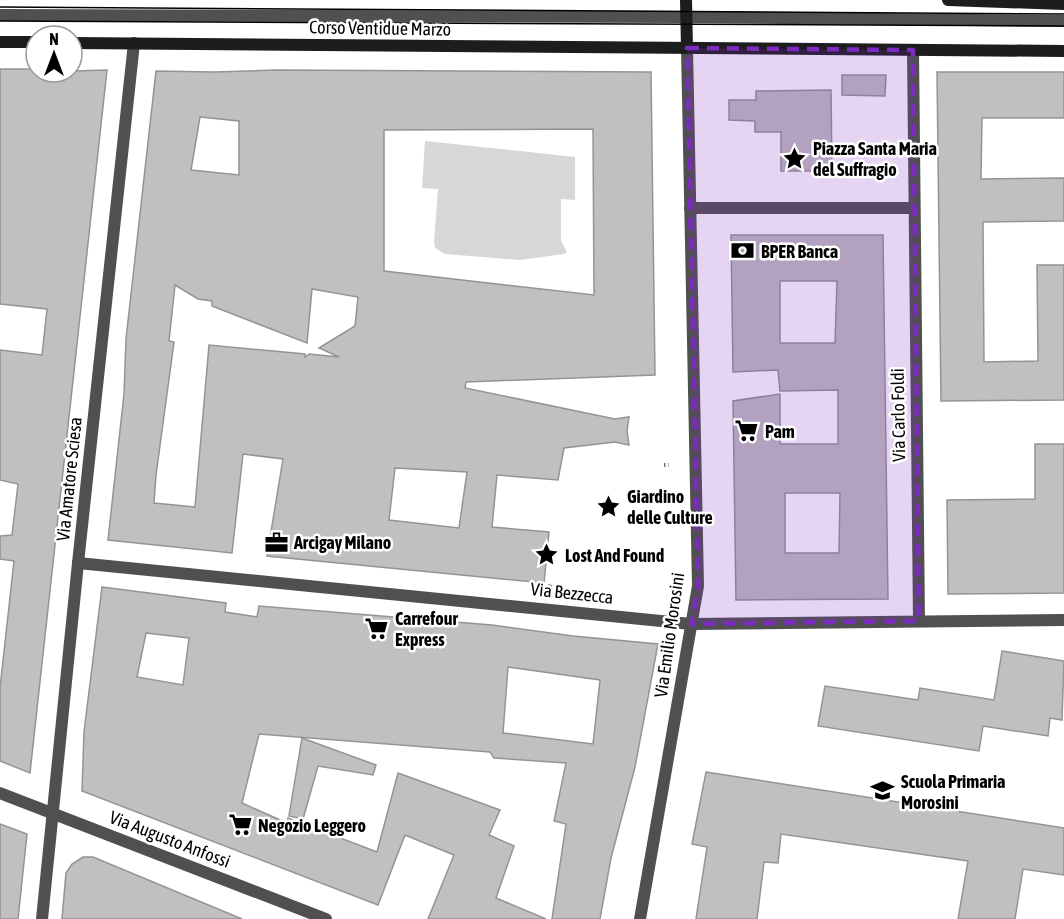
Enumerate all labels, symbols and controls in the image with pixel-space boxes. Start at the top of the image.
street label: Corso Ventidue Marzo [309,16,451,40]
north arrow [24,24,84,84]
text: N [49,30,59,48]
place label: Piazza Santa Maria del Suffragio [813,138,937,180]
place icon: Piazza Santa Maria del Suffragio [782,145,808,171]
bank icon: BPER Banca [730,238,756,264]
place label: BPER Banca [761,241,838,262]
street label: Via Carlo Foldi [887,368,909,462]
street label: Via Amatore Sciesa [52,416,86,542]
supermarket icon: Pam [734,418,760,444]
place label: Pam [765,421,795,442]
place label: Giardino delle Culture [627,486,713,528]
place icon: Giardino delle Culture [596,493,622,519]
office icon: Arcigay Milano [263,529,289,555]
place label: Arcigay Milano [293,532,391,553]
place icon: Lost And Found [534,542,560,568]
place label: Lost And Found [565,545,664,566]
street label: Via Emilio Morosini [650,571,688,699]
street label: Via Bezzecca [530,578,614,608]
place label: Carrefour Express [395,608,458,650]
supermarket icon: Carrefour Express [364,615,390,641]
place label: Scuola Primaria Morosini [901,771,1005,813]
school or university icon: Scuola Primaria Morosini [870,778,896,804]
street label: Via Augusto Anfossi [107,806,233,872]
supermarket icon: Negozio Leggero [227,812,253,838]
place label: Negozio Leggero [258,815,366,836]

